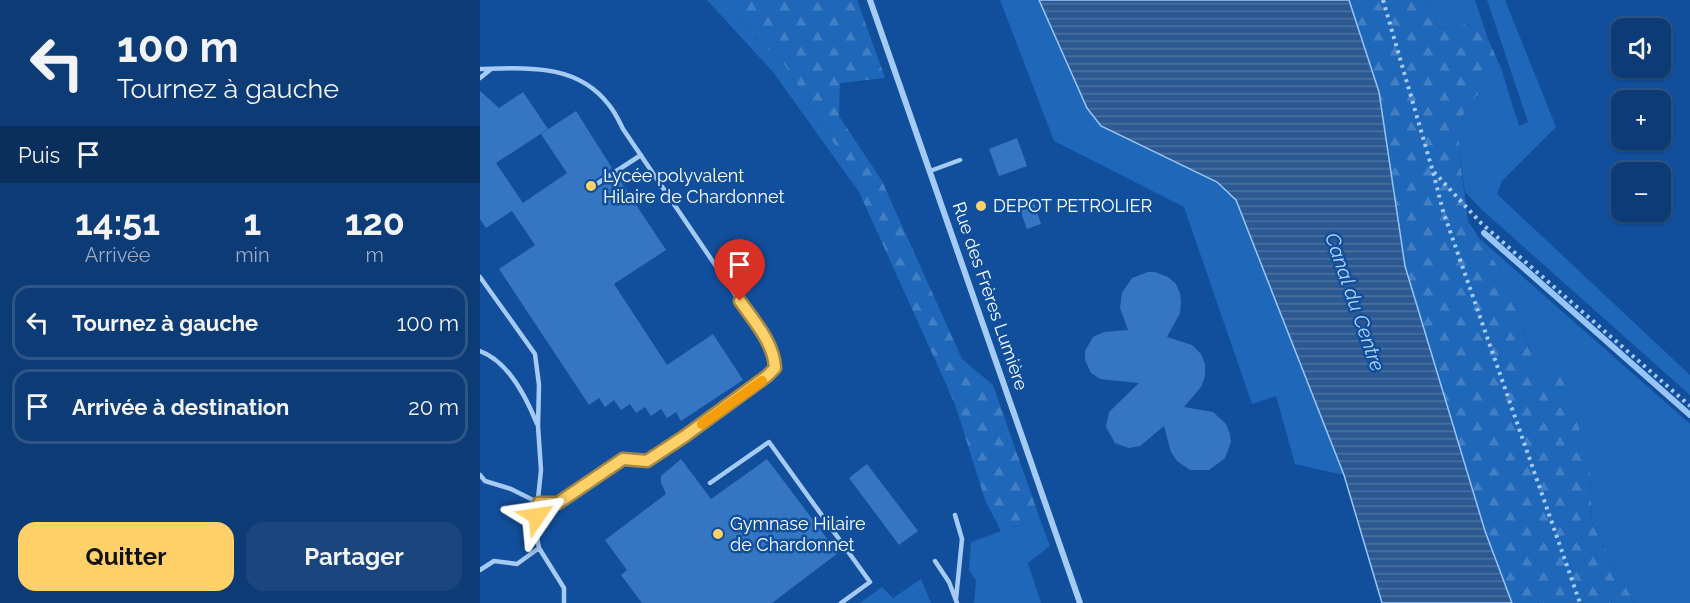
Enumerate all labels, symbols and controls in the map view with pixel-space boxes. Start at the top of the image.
map controls [1611,18,1671,222]
button: sound [1611,18,1671,78]
text: 100 m [117,23,239,72]
icon: left [18,24,96,102]
text: Tournez à gauche [117,73,339,104]
button: + [1611,90,1671,150]
icon: arrive [72,138,105,171]
text: Puis [18,142,60,168]
button: − [1611,162,1671,222]
place label: Lycée polyvalent Hilaire de Chardonnet [603,165,785,207]
marker: Lycée polyvalent Hilaire de Chardonnet [584,179,598,193]
place label: DEPOT PETROLIER [993,195,1152,216]
street label: Rue des Frères Lumière [948,199,1033,393]
marker: DEPOT PETROLIER [974,199,988,213]
text: 14:51 [75,201,160,243]
text: 1 [243,201,261,243]
text: 120 [345,201,405,243]
water label: Canal du Centre [1320,230,1390,375]
pin [714,239,765,301]
text: Arrivée [85,243,150,267]
text: min [235,243,270,267]
text: m [366,243,384,267]
icon: arrive [723,248,756,281]
icon: left [21,306,54,339]
text: Tournez à gauche [72,310,258,336]
text: 100 m [397,310,459,336]
icon: arrive [21,390,54,423]
text: Arrivée à destination [72,394,289,420]
text: 20 m [408,394,459,420]
position arrow [505,484,569,548]
place label: Gymnase Hilaire de Chardonnet [730,513,866,555]
button: Quitter [18,522,234,591]
button: Partager [246,522,462,591]
marker: Gymnase Hilaire de Chardonnet [711,527,725,541]

